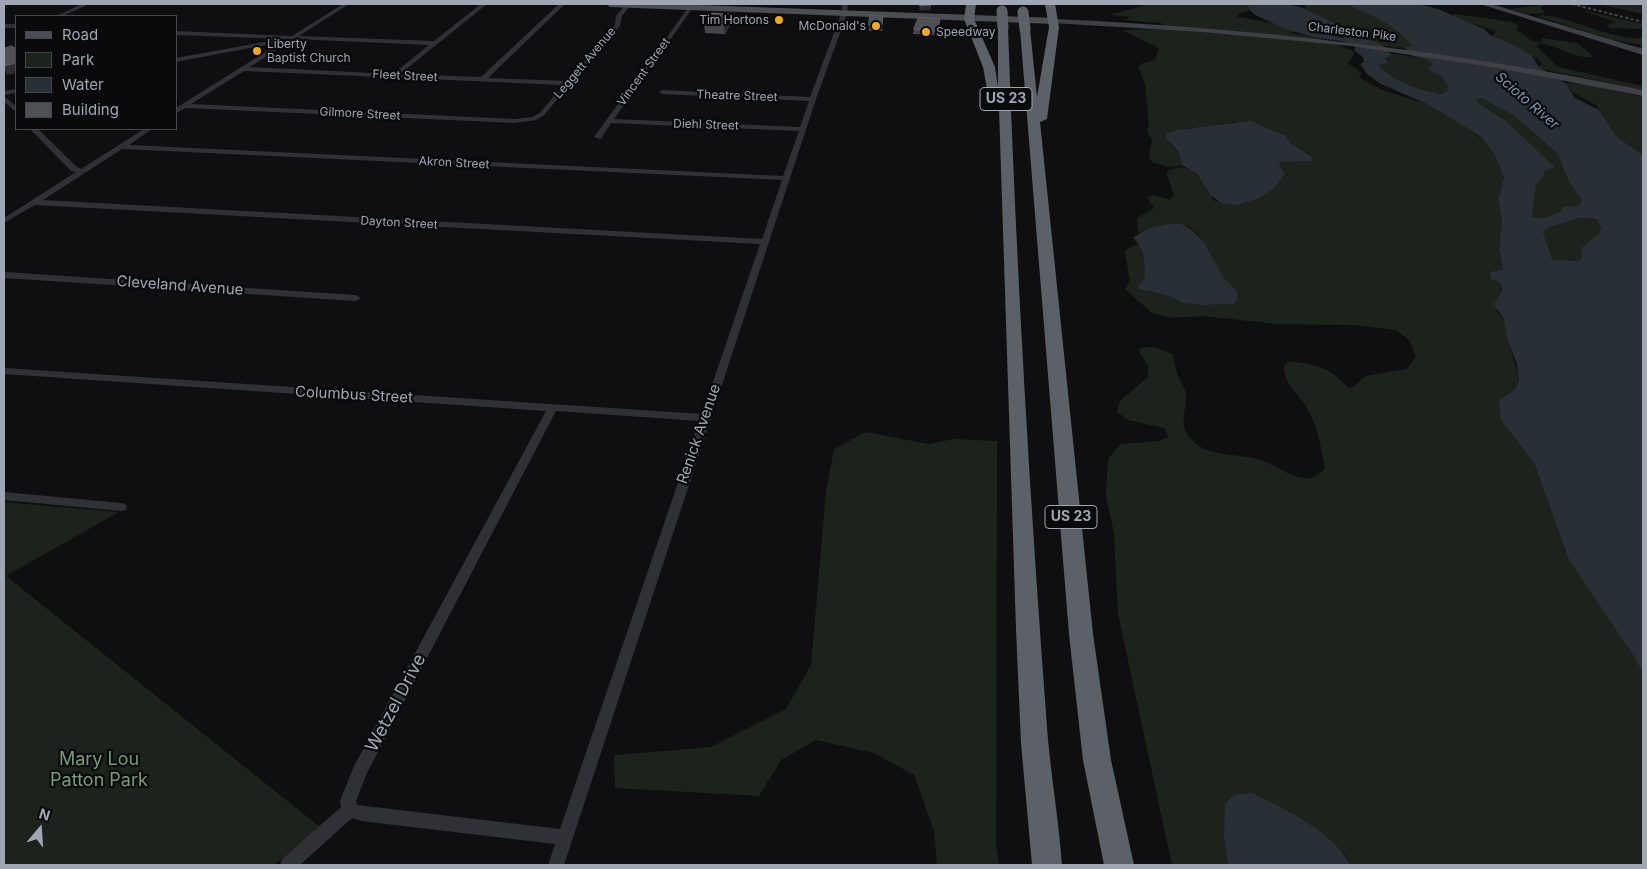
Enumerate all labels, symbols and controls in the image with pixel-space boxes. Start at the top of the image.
place label: Tim Hortons [699,13,769,27]
marker: Tim Hortons [773,14,785,26]
legend [15,15,178,130]
place label: McDonald's [798,19,866,33]
street label: Charleston Pike [1307,19,1397,45]
marker: McDonald's [870,20,882,32]
street label: Leggett Avenue [551,24,619,102]
text: Road [62,25,98,44]
place label: Speedway [936,25,996,39]
marker: Speedway [920,26,932,38]
street label: Vincent Street [615,35,673,109]
place label: Liberty Baptist Church [267,37,351,65]
marker: Liberty Baptist Church [251,45,263,57]
text: Park [62,50,94,69]
street label: Fleet Street [372,67,438,85]
water label: Scioto River [1492,69,1562,133]
text: Water [62,75,104,94]
street label: Theatre Street [696,87,778,105]
road number: US 23 [980,88,1032,110]
text: Building [62,100,119,119]
street label: Gilmore Street [319,105,401,123]
street label: Diehl Street [673,117,739,133]
street label: Akron Street [418,154,490,172]
street label: Dayton Street [360,214,438,232]
street label: Cleveland Avenue [116,273,244,299]
street label: Renick Avenue [673,382,725,486]
street label: Columbus Street [295,383,413,407]
road number: US 23 [1045,506,1097,528]
street label: Wetzel Drive [361,650,431,756]
park label: Mary Lou Patton Park [50,749,148,792]
north arrow [15,804,65,854]
text: N [37,805,52,824]

